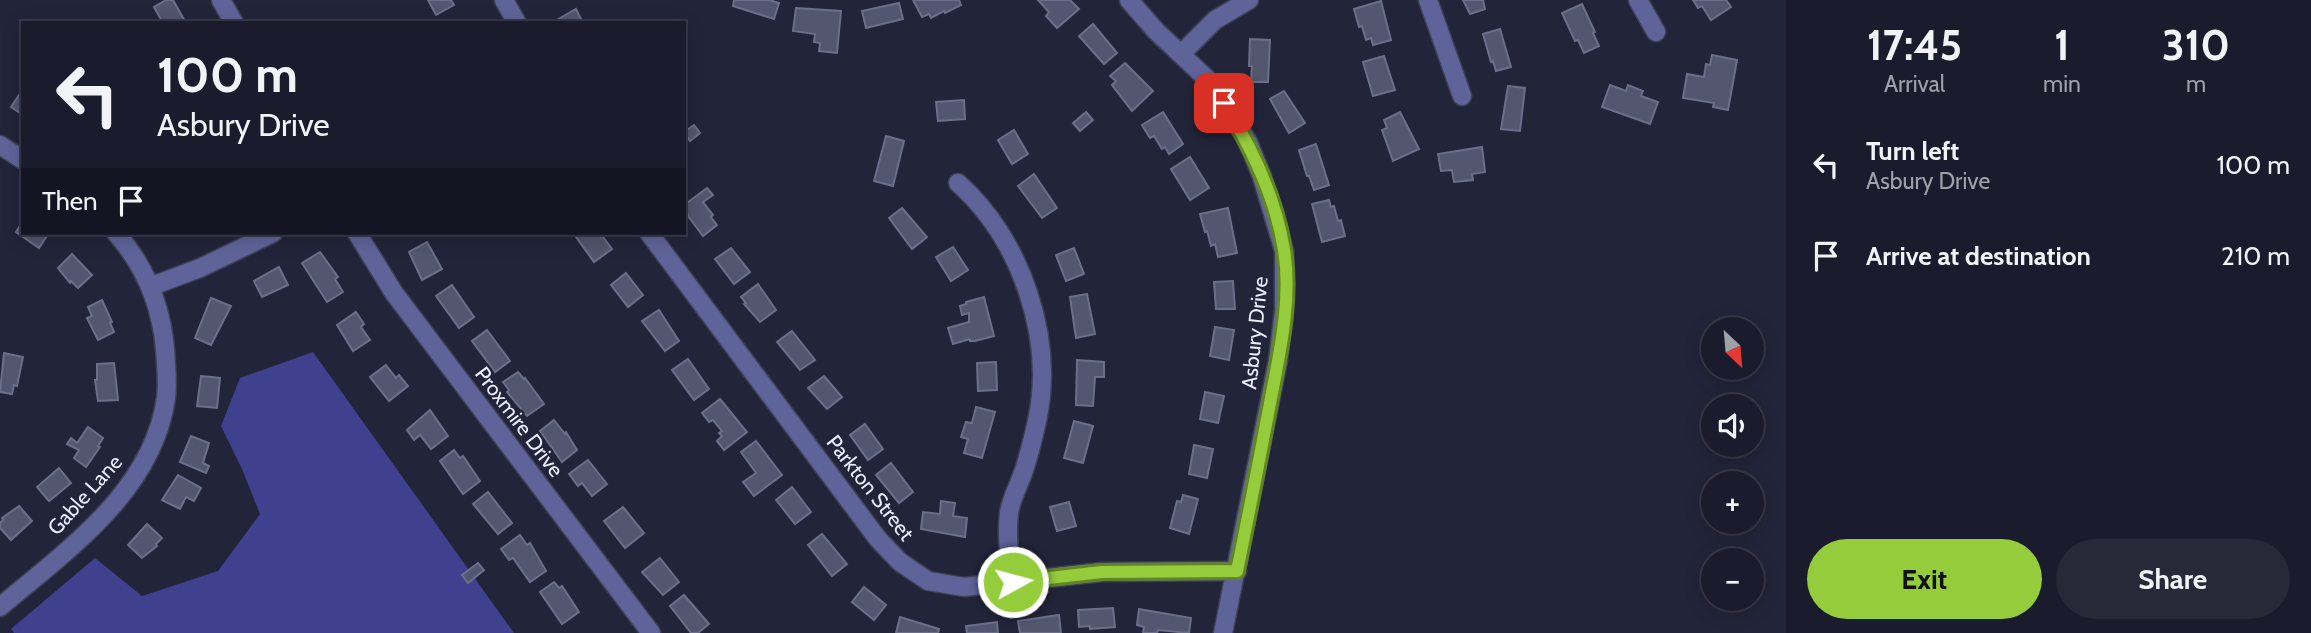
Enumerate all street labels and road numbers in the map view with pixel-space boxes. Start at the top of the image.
street label: Asbury Drive [1236,275,1273,391]
street label: Proxmire Drive [470,362,569,482]
street label: Parkton Street [822,430,919,545]
street label: Gable Lane [42,449,127,540]

